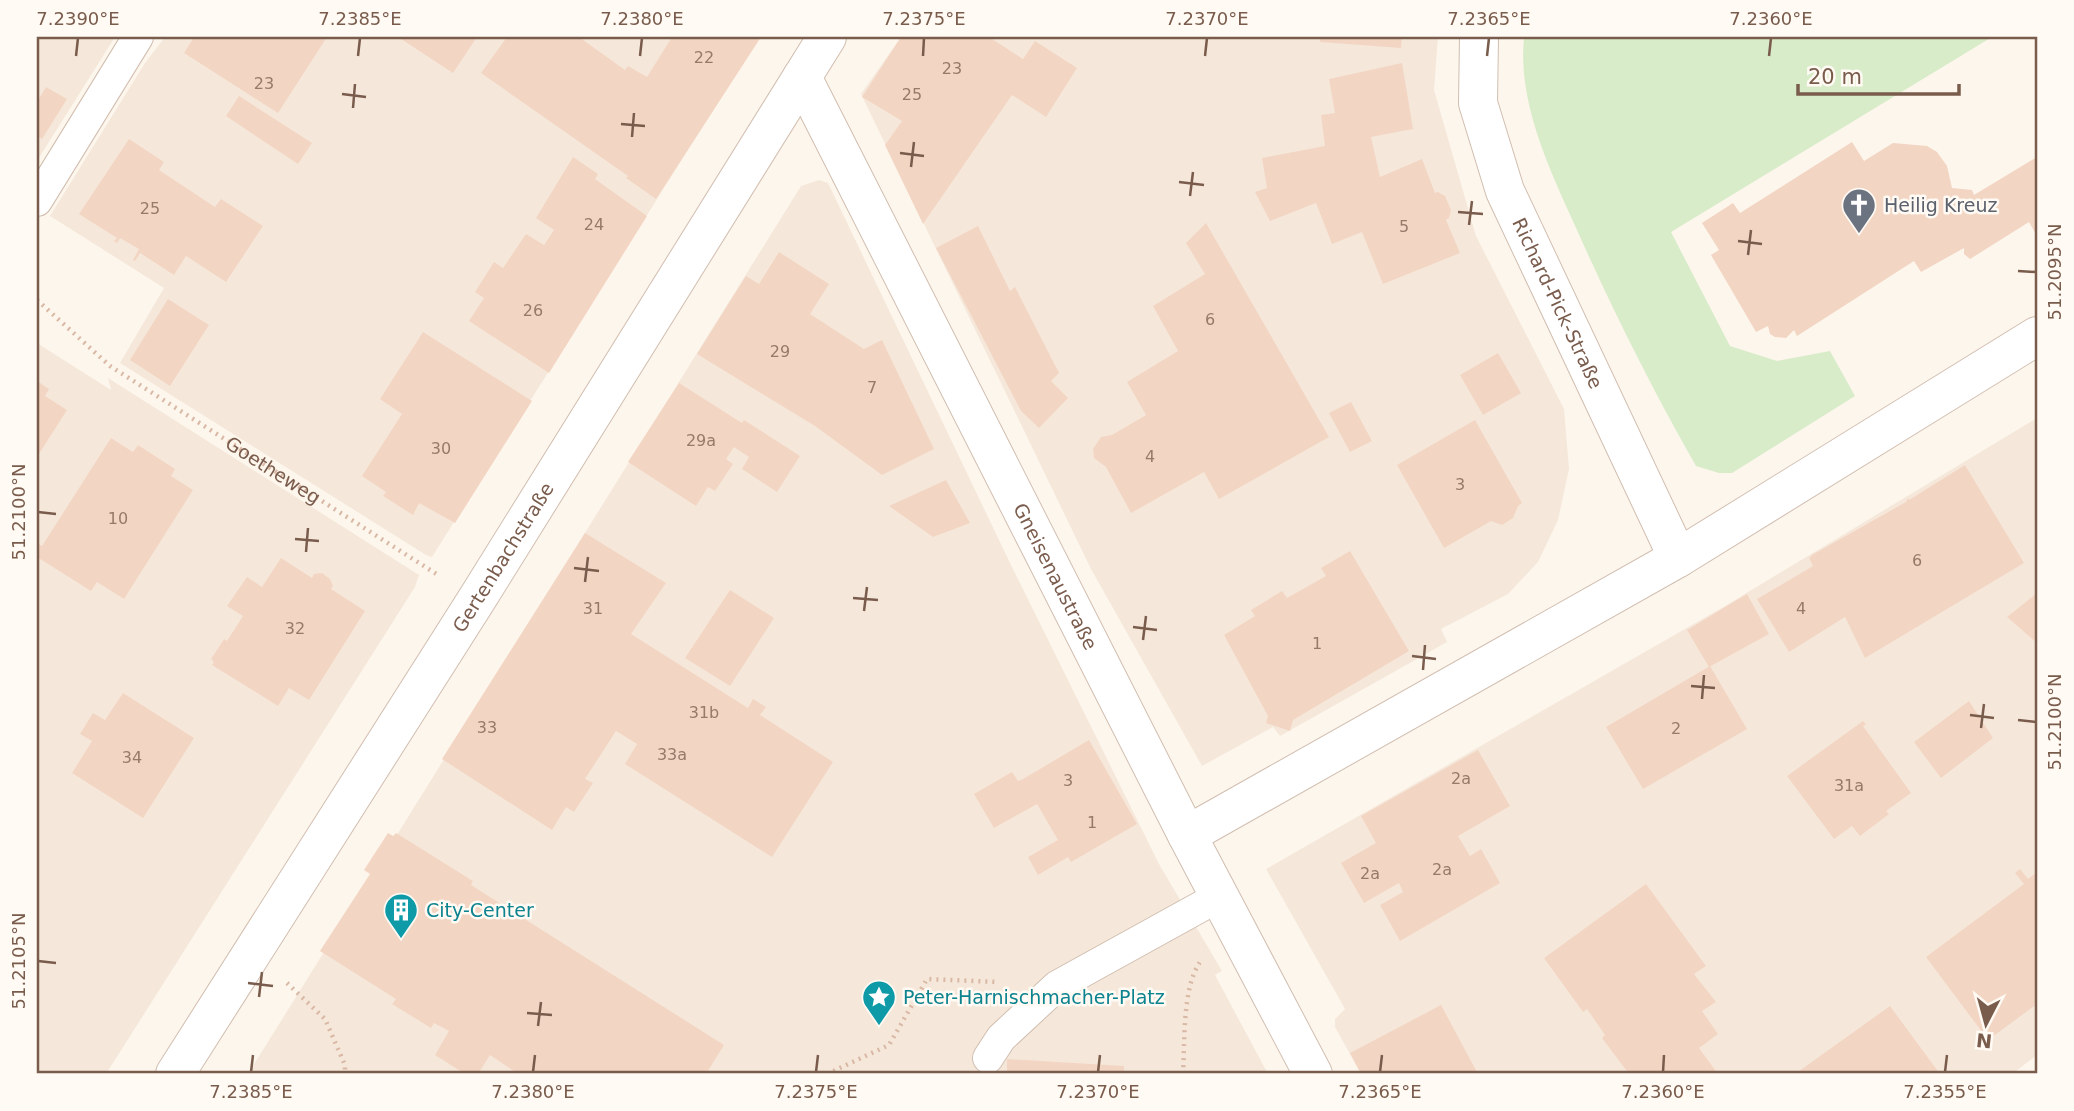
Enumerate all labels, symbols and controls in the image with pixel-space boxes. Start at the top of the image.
text: 7.2390°E [36,8,120,29]
text: 7.2385°E [318,8,402,29]
text: 7.2380°E [600,8,684,29]
text: 7.2375°E [882,8,966,29]
text: 7.2370°E [1165,8,1249,29]
text: 7.2365°E [1447,8,1531,29]
text: 7.2360°E [1729,8,1813,29]
house number: 22 [694,48,714,67]
scale bar [1798,52,1958,96]
house number: 23 [942,59,962,78]
text: 20 m [1808,65,1862,89]
house number: 23 [254,74,274,93]
house number: 25 [902,85,922,104]
church icon: Heilig Kreuz [1840,186,1878,235]
place label: Heilig Kreuz [1884,194,1997,216]
house number: 25 [140,199,160,218]
street label: Richard-Pick-Straße [1508,214,1608,392]
house number: 24 [584,215,604,234]
house number: 5 [1399,217,1409,236]
text: 51.2095°N [2044,224,2065,320]
house number: 26 [523,301,543,320]
house number: 6 [1205,310,1215,329]
house number: 29 [770,342,790,361]
house number: 7 [867,378,877,397]
house number: 29a [686,431,716,450]
street label: Goetheweg [222,432,325,508]
house number: 30 [431,439,451,458]
house number: 4 [1145,447,1155,466]
text: 51.2100°N [8,464,29,560]
house number: 3 [1455,475,1465,494]
street label: Gertenbachstraße [448,478,558,636]
street label: Gneisenaustraße [1009,499,1102,653]
house number: 10 [108,509,128,528]
house number: 6 [1912,551,1922,570]
house number: 31 [583,599,603,618]
house number: 4 [1796,599,1806,618]
house number: 32 [285,619,305,638]
house number: 1 [1312,634,1322,653]
text: 51.2100°N [2044,674,2065,770]
house number: 31b [689,703,719,722]
house number: 33 [477,718,497,737]
house number: 2 [1671,719,1681,738]
house number: 33a [657,745,687,764]
house number: 34 [122,748,142,767]
house number: 2a [1451,769,1471,788]
house number: 3 [1063,771,1073,790]
house number: 31a [1834,776,1864,795]
house number: 1 [1087,813,1097,832]
house number: 2a [1432,860,1452,879]
house number: 2a [1360,864,1380,883]
building icon: City-Center [382,891,420,940]
place label: City-Center [426,899,534,921]
text: 51.2105°N [8,913,29,1009]
place icon: Peter-Harnischmacher-Platz [860,978,898,1027]
place label: Peter-Harnischmacher-Platz [903,986,1165,1008]
north arrow [1952,988,2022,1058]
text: N [1975,1029,1993,1053]
text: 7.2385°E [209,1081,293,1102]
text: 7.2380°E [491,1081,575,1102]
text: 7.2375°E [774,1081,858,1102]
text: 7.2370°E [1056,1081,1140,1102]
text: 7.2365°E [1338,1081,1422,1102]
text: 7.2360°E [1621,1081,1705,1102]
text: 7.2355°E [1903,1081,1987,1102]

